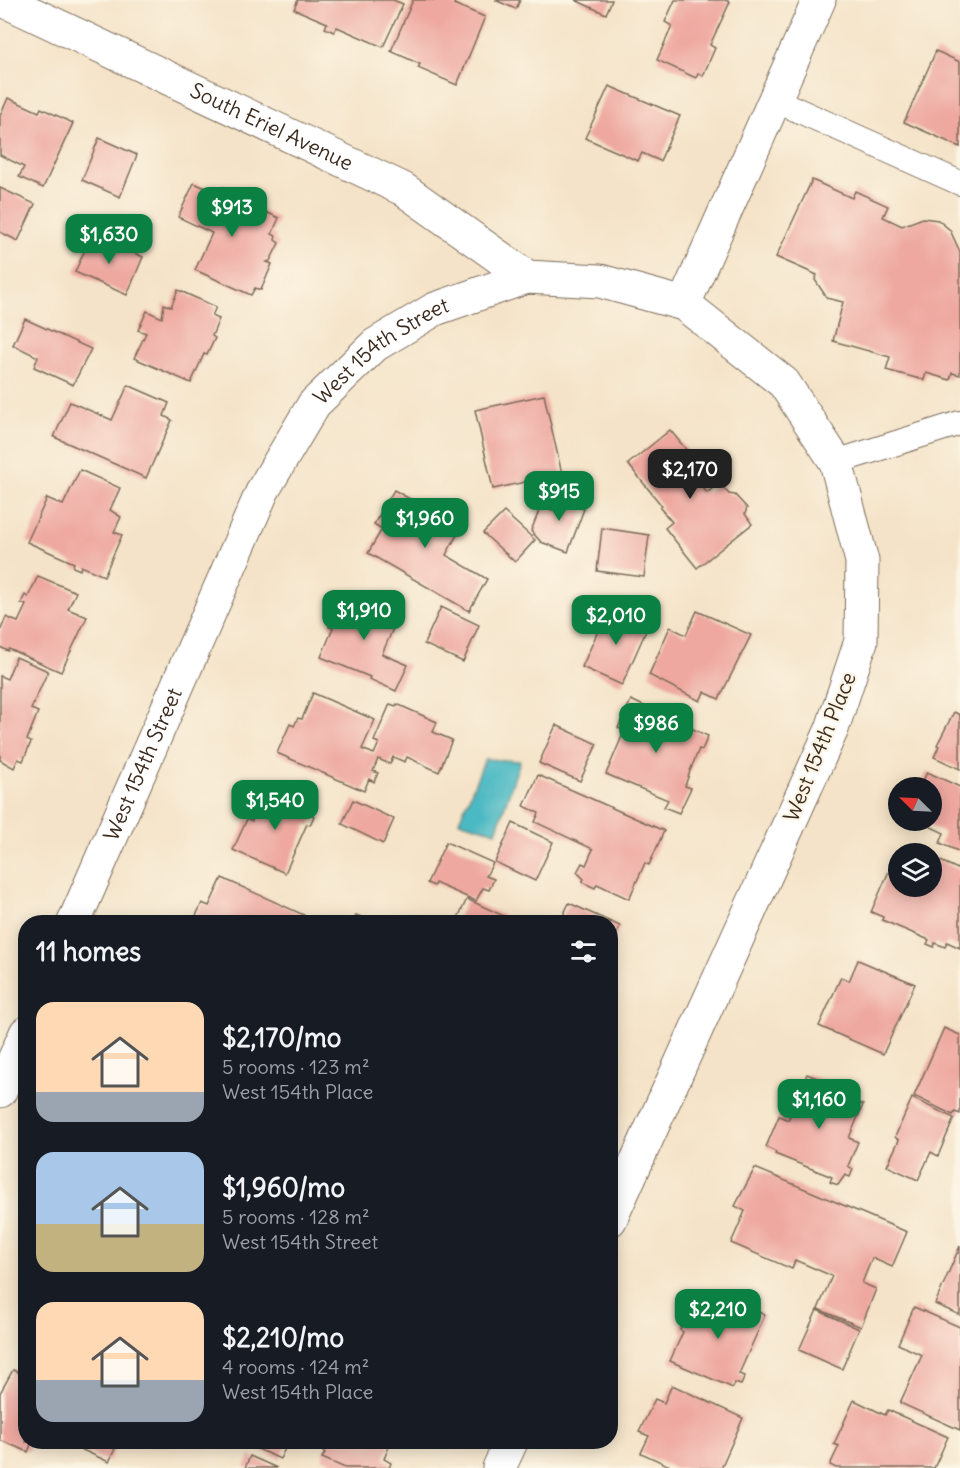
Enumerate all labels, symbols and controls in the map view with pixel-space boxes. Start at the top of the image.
street label: South Eriel Avenue [186,76,358,176]
pin: $913 [196,187,268,238]
text: $913 [211,194,253,219]
pin: $1,630 [60,214,158,265]
text: $1,630 [80,221,138,246]
street label: West 154th Street [307,291,452,410]
pin: $2,170 [641,449,739,500]
text: $2,170 [662,456,718,481]
pin: $915 [523,471,595,522]
text: $915 [538,478,580,503]
pin: $1,960 [376,498,474,549]
text: $1,960 [395,505,455,530]
pin: $1,910 [315,590,413,641]
pin: $2,010 [567,595,665,646]
text: $1,910 [336,597,392,622]
text: $2,010 [586,602,646,627]
street label: West 154th Place [777,668,862,826]
street label: West 154th Street [97,684,188,845]
pin: $986 [620,703,692,754]
text: $986 [633,710,679,735]
north arrow [888,777,942,831]
map controls [888,777,942,897]
pin: $1,540 [226,780,324,831]
text: $1,540 [245,787,305,812]
button: layers [888,843,942,897]
text: 11 homes [36,935,141,968]
icon: filters [567,935,600,968]
text: $2,170/mo [222,1021,341,1054]
icon: home [84,1026,156,1098]
text: 5 rooms · 123 m² [222,1054,369,1079]
text: West 154th Place [222,1079,373,1104]
pin: $1,160 [770,1079,868,1130]
text: $1,160 [792,1086,846,1111]
text: $1,960/mo [222,1171,345,1204]
icon: home [84,1176,156,1248]
text: 5 rooms · 128 m² [222,1204,370,1229]
text: West 154th Street [222,1229,378,1254]
pin: $2,210 [669,1289,767,1340]
text: $2,210 [689,1296,747,1321]
text: $2,210/mo [222,1321,344,1354]
icon: home [84,1326,156,1398]
text: 4 rooms · 124 m² [222,1354,369,1379]
text: West 154th Place [222,1379,373,1404]

